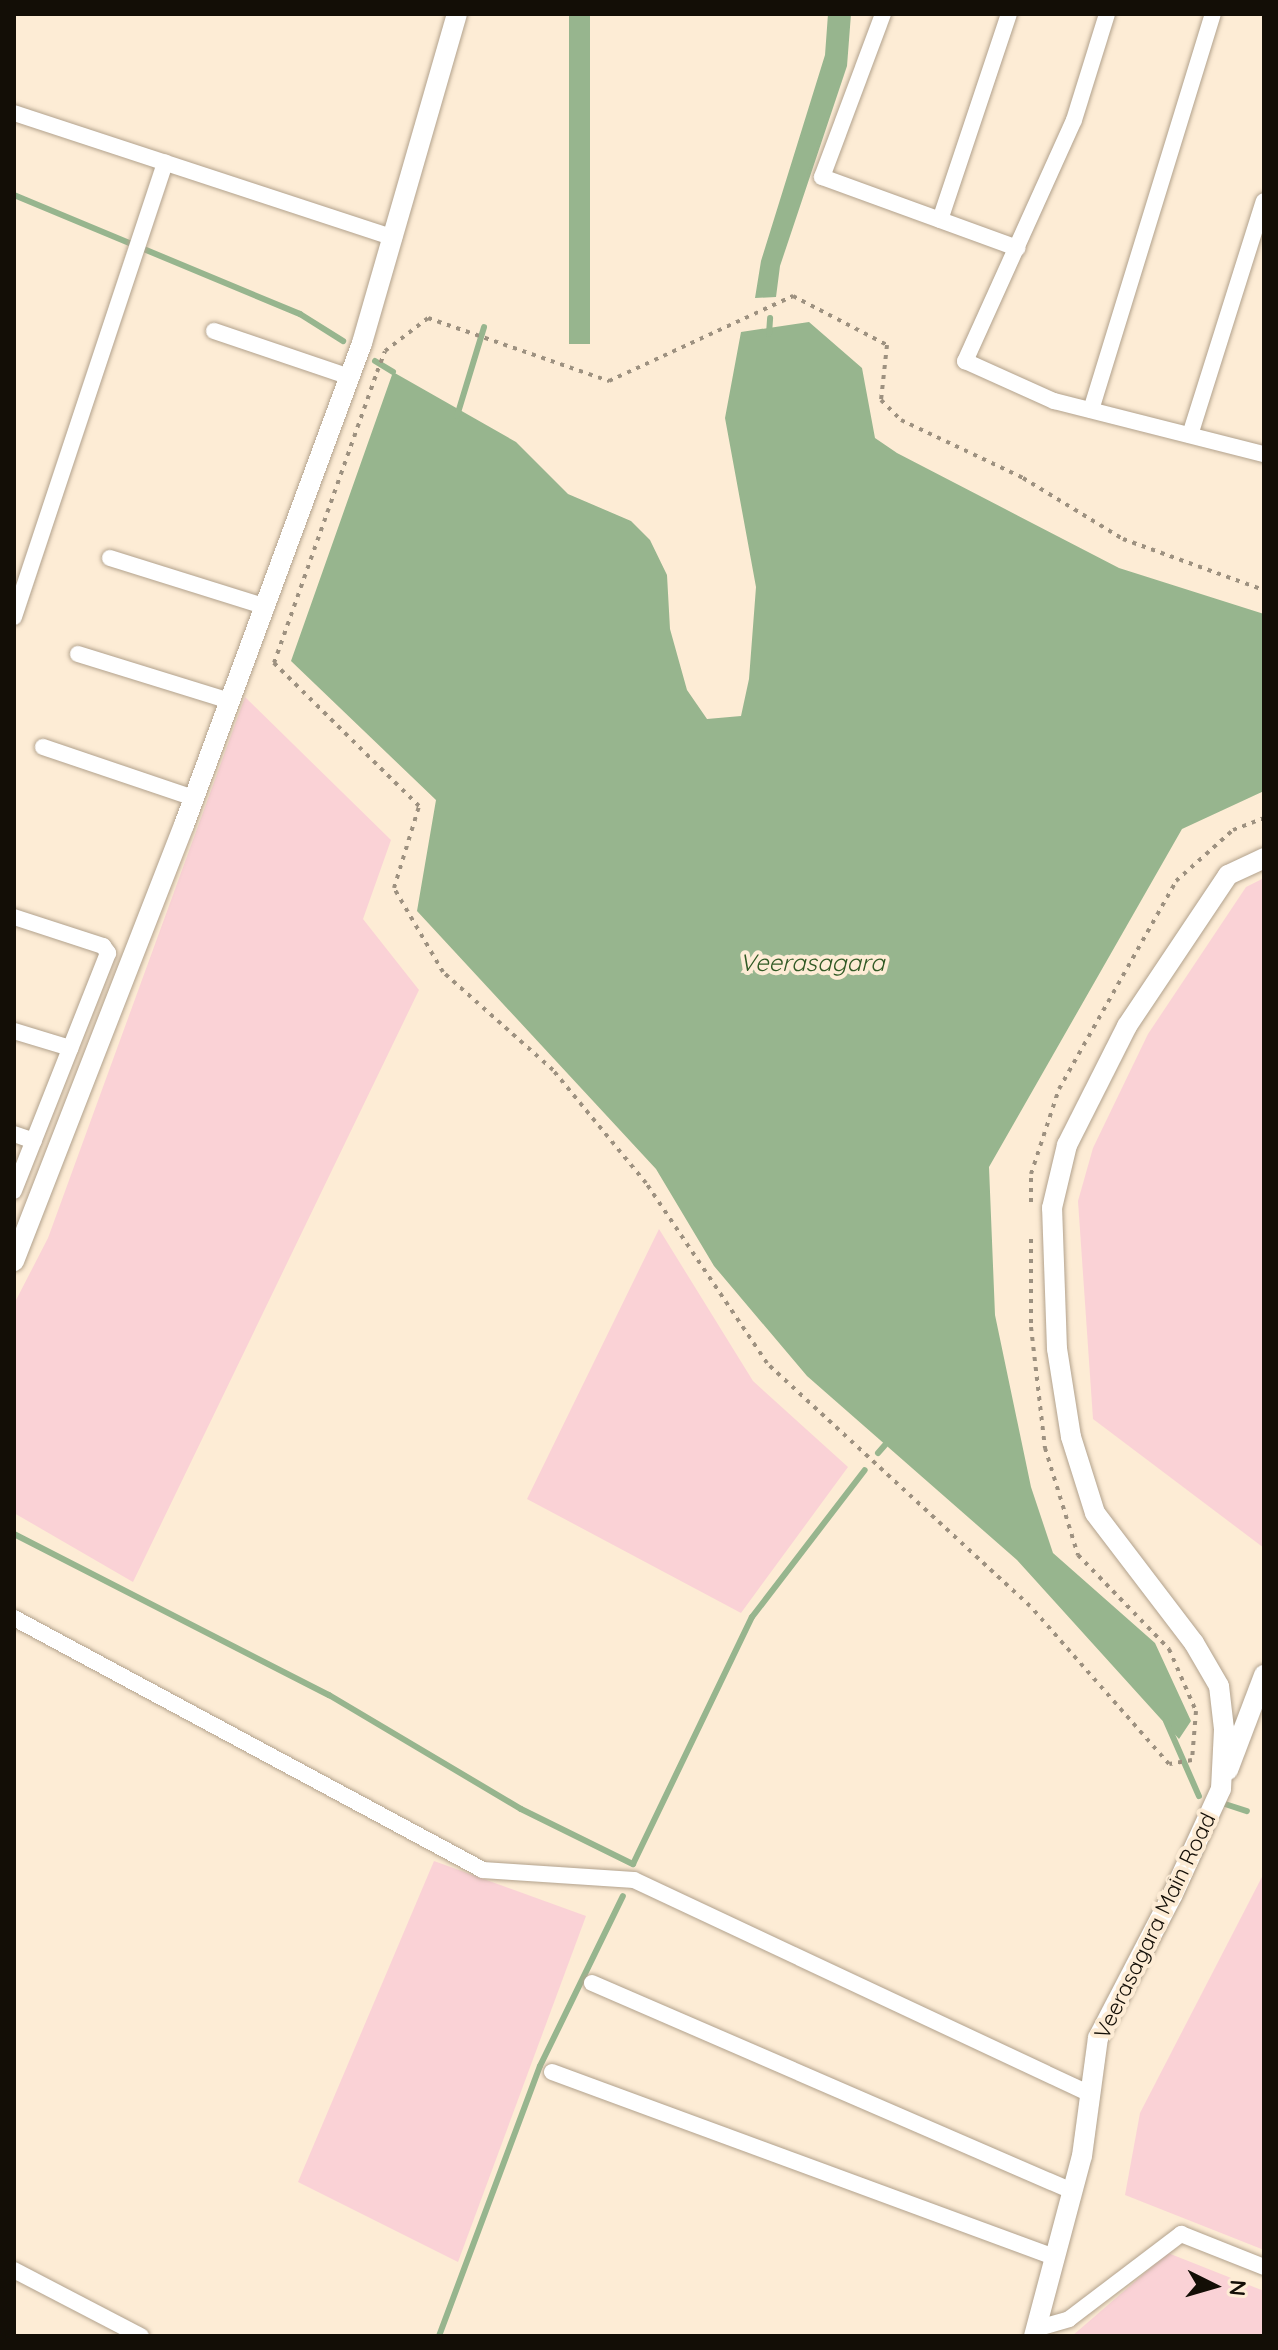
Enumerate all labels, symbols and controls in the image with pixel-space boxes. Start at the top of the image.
water label: Veerasagara [740,949,884,977]
street label: Veerasagara Main Road [1089,1809,1221,2043]
north arrow [1174,2246,1254,2326]
text: N [1223,2279,1253,2297]

